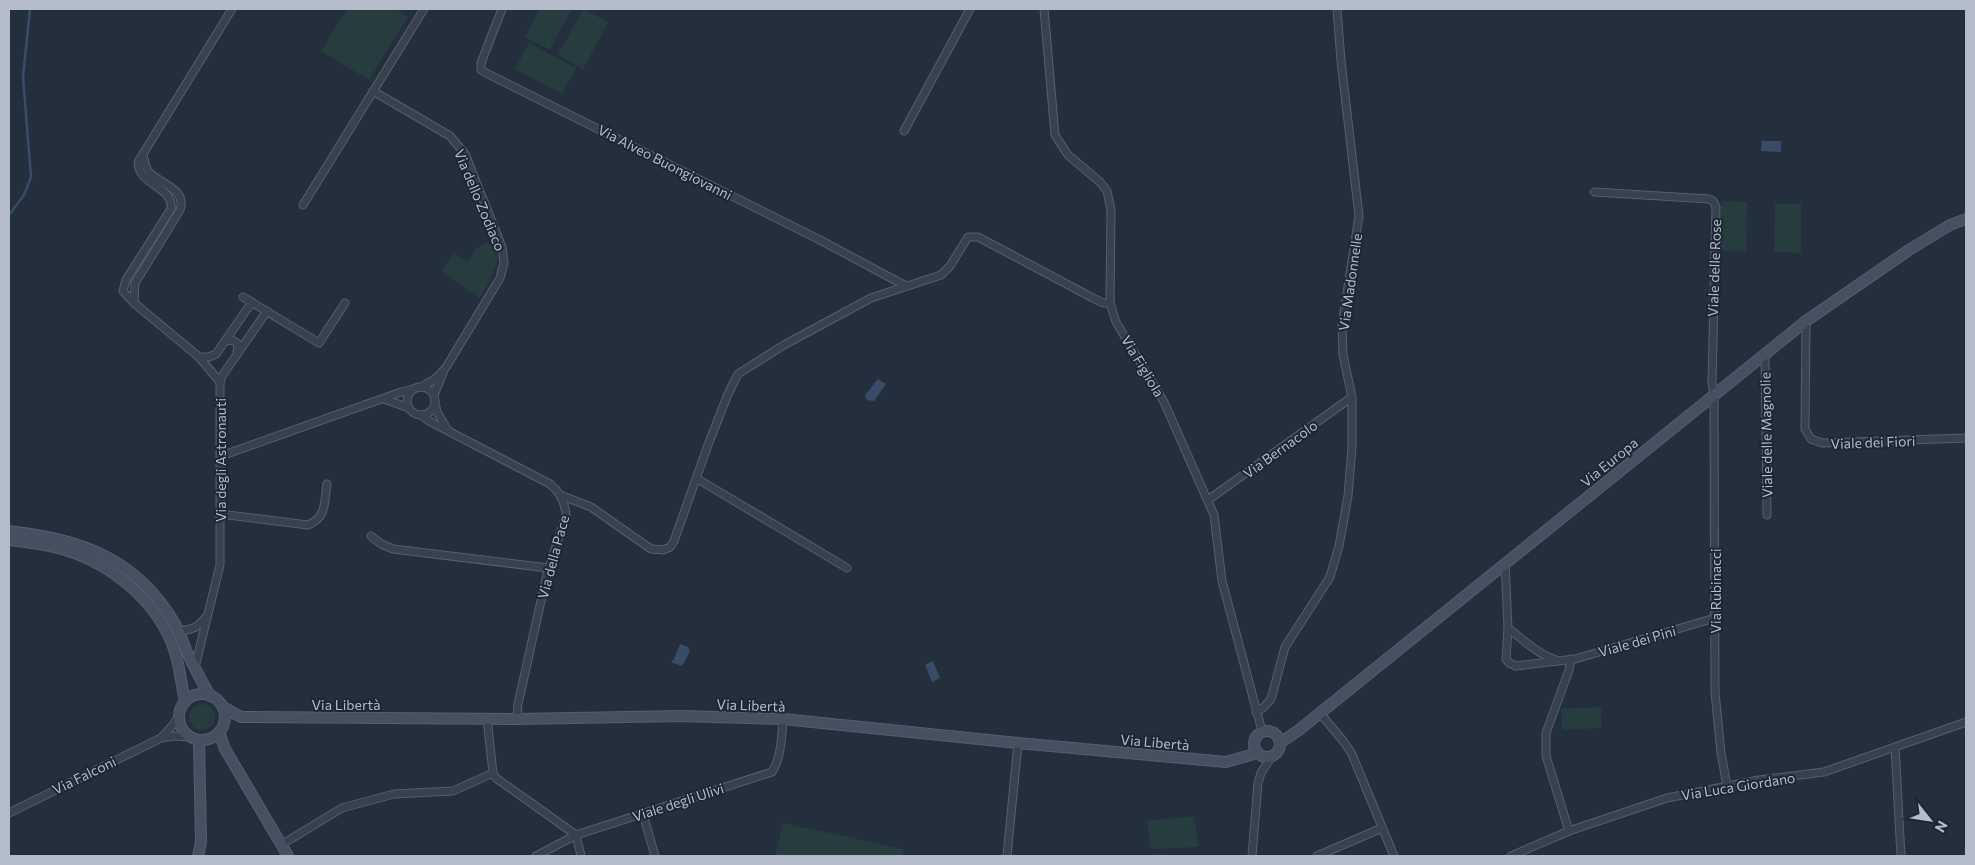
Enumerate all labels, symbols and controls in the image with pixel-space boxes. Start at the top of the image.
street label: Via Alveo Buongiovanni [595,121,735,203]
street label: Via dello Zodiaco [451,147,509,253]
street label: Viale delle Rose [1704,219,1724,317]
street label: Via Madonnelle [1335,232,1365,332]
street label: Via Figliola [1118,332,1168,400]
street label: Viale delle Magnolie [1756,372,1776,498]
street label: Via degli Astronauti [212,398,229,522]
street label: Via Bernacolo [1239,416,1321,482]
street label: Viale dei Fiori [1830,432,1916,452]
street label: Via Europa [1577,434,1641,490]
street label: Via della Pace [534,513,572,601]
street label: Via Rubinacci [1707,548,1724,634]
street label: Viale dei Pini [1596,622,1678,660]
street label: Via Libertà [716,695,786,715]
street label: Via Libertà [311,696,381,713]
street label: Via Libertà [1120,731,1190,753]
street label: Via Falconi [49,752,119,798]
street label: Via Luca Giordano [1680,769,1796,803]
street label: Viale degli Ulivi [630,779,726,825]
north arrow [1905,795,1955,845]
text: N [1932,818,1952,836]

